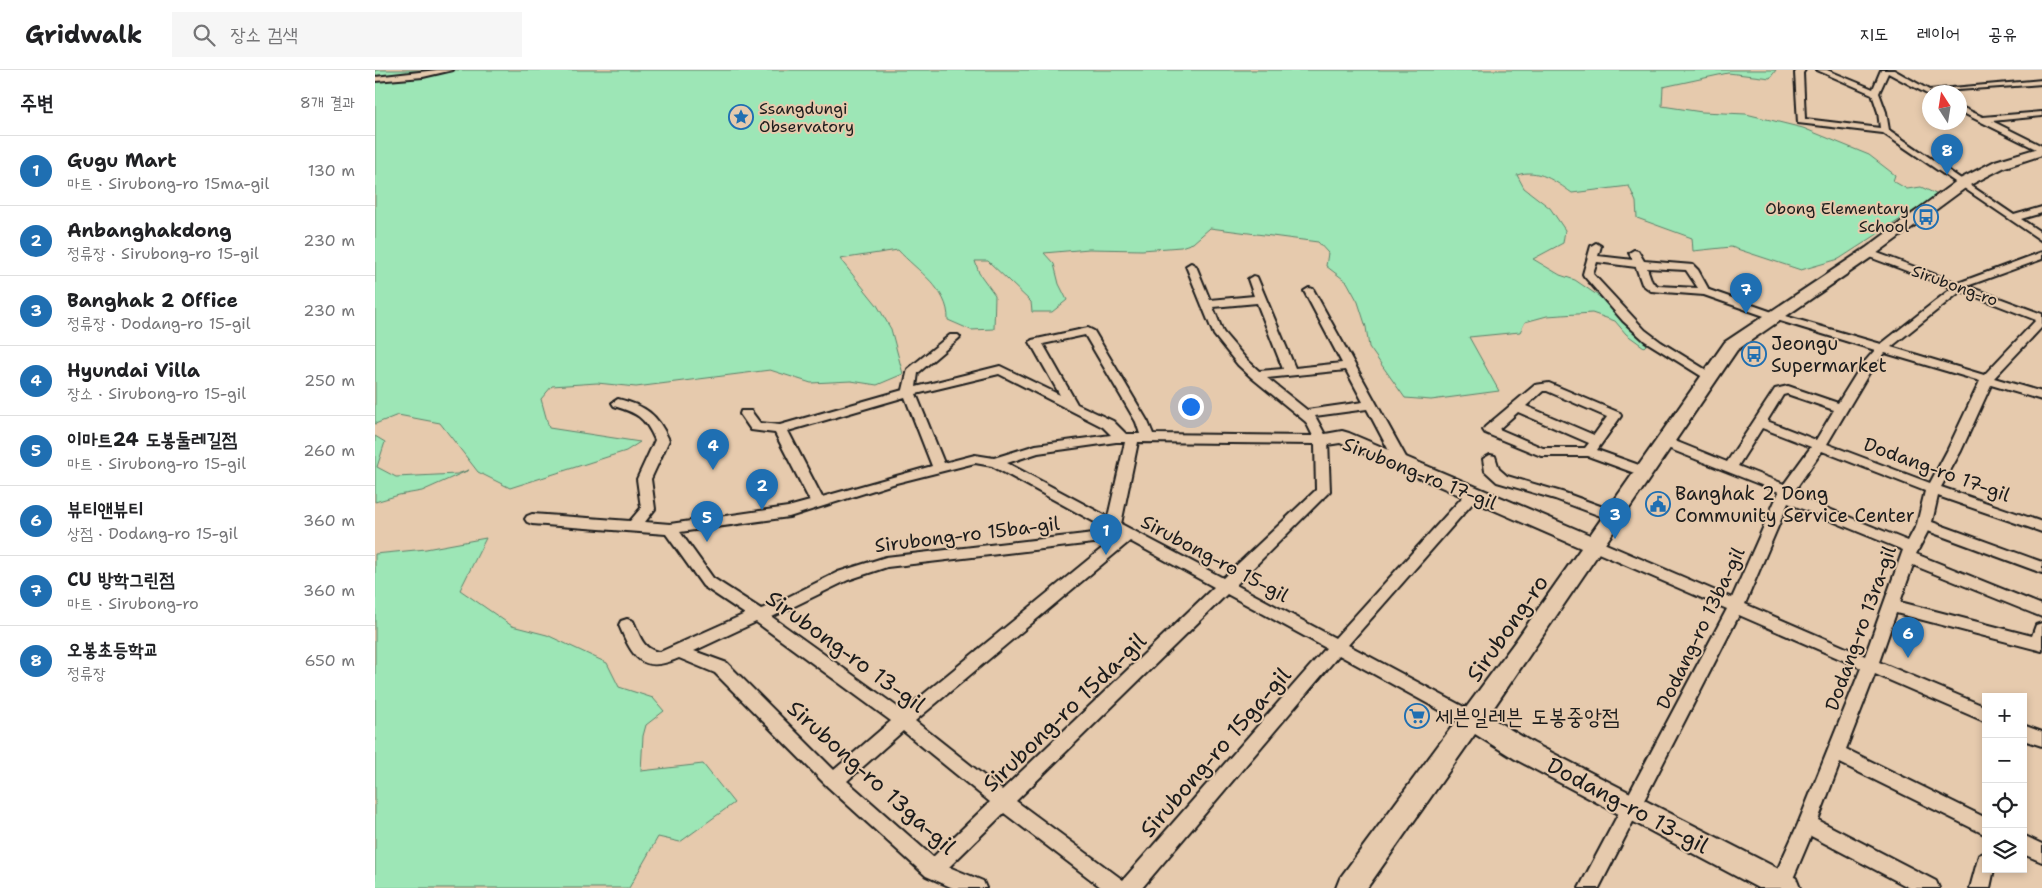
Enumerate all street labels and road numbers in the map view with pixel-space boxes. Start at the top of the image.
street label: Sirubong-ro [1909,260,2001,311]
street label: Sirubong-ro 17-gil [1339,431,1501,516]
street label: Dodang-ro 17-gil [1860,431,2014,508]
street label: Sirubong-ro 15-gil [1137,509,1293,608]
street label: Sirubong-ro 15ba-gil [873,511,1061,558]
street label: Dodang-ro 13ra-gil [1819,542,1902,714]
street label: Dodang-ro 13ba-gil [1650,543,1751,713]
street label: Sirubong-ro [1460,569,1555,688]
street label: Sirubong-ro 13-gil [760,584,932,719]
street label: Sirubong-ro 15da-gil [976,626,1153,798]
street label: Sirubong-ro 15ga-gil [1133,661,1298,843]
street label: Sirubong-ro 13ga-gil [781,694,962,861]
street label: Dodang-ro 13-gil [1542,751,1714,860]

